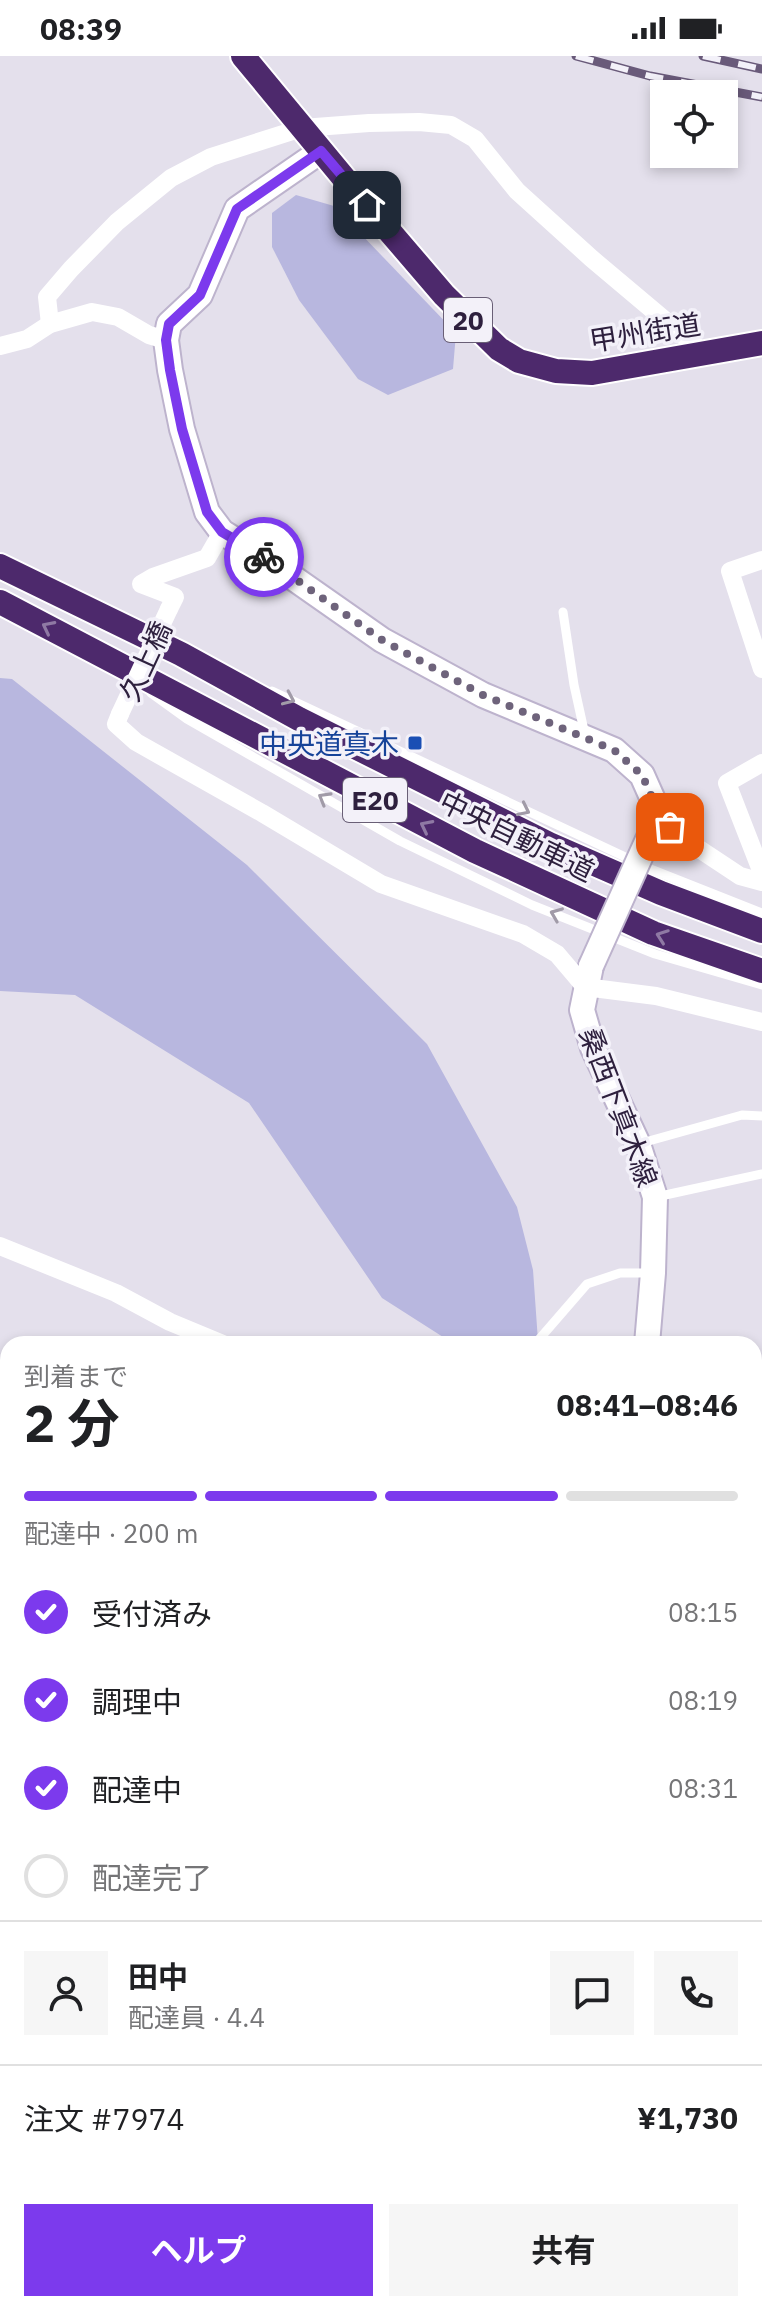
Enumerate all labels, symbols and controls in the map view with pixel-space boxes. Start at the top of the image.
text: 08:39 [40,9,122,48]
map controls [650,80,738,168]
button: locate [650,80,738,168]
pin [333,171,401,239]
icon: home [345,183,389,227]
road number: 20 [444,298,492,342]
street label: 甲州街道 [587,305,703,359]
courier [224,517,304,597]
icon: bike [242,535,286,579]
street label: 久上橋 [110,615,180,707]
one-way arrow [41,621,56,636]
one-way arrow [281,689,295,705]
place label: 中央道真木 [259,725,399,762]
marker: 中央道真木 [406,734,424,752]
road number: E20 [343,778,407,822]
street label: 中央自動車道 [433,783,601,889]
one-way arrow [318,792,333,808]
pin [636,793,704,861]
one-way arrow [516,800,530,816]
icon: bag [648,805,692,849]
one-way arrow [420,821,435,836]
one-way arrow [550,907,564,924]
one-way arrow [656,929,670,946]
street label: 桑西下真木線 [572,1022,666,1192]
text: 到着まで [24,1359,128,1393]
text: 08:41–08:46 [557,1385,738,1424]
text: 2 分 [24,1389,119,1456]
text: 配達中 · 200 m [24,1516,198,1550]
icon: check [24,1590,68,1634]
text: 受付済み [92,1594,212,1633]
text: 08:15 [668,1595,738,1629]
icon: check [24,1678,68,1722]
text: 調理中 [92,1682,182,1721]
text: 08:19 [668,1683,738,1717]
icon: check [24,1766,68,1810]
text: 配達中 [92,1770,182,1809]
text: 08:31 [668,1771,738,1805]
text: 配達完了 [92,1858,212,1897]
button: person [24,1951,108,2035]
button: chat [550,1951,634,2035]
button: phone [654,1951,738,2035]
text: 田中 [128,1957,188,1996]
text: 配達員 · 4.4 [128,2000,265,2034]
text: ¥1,730 [637,2098,738,2137]
text: 注文 #7974 [24,2099,184,2138]
button: ヘルプ [24,2204,373,2296]
button: 共有 [389,2204,738,2296]

